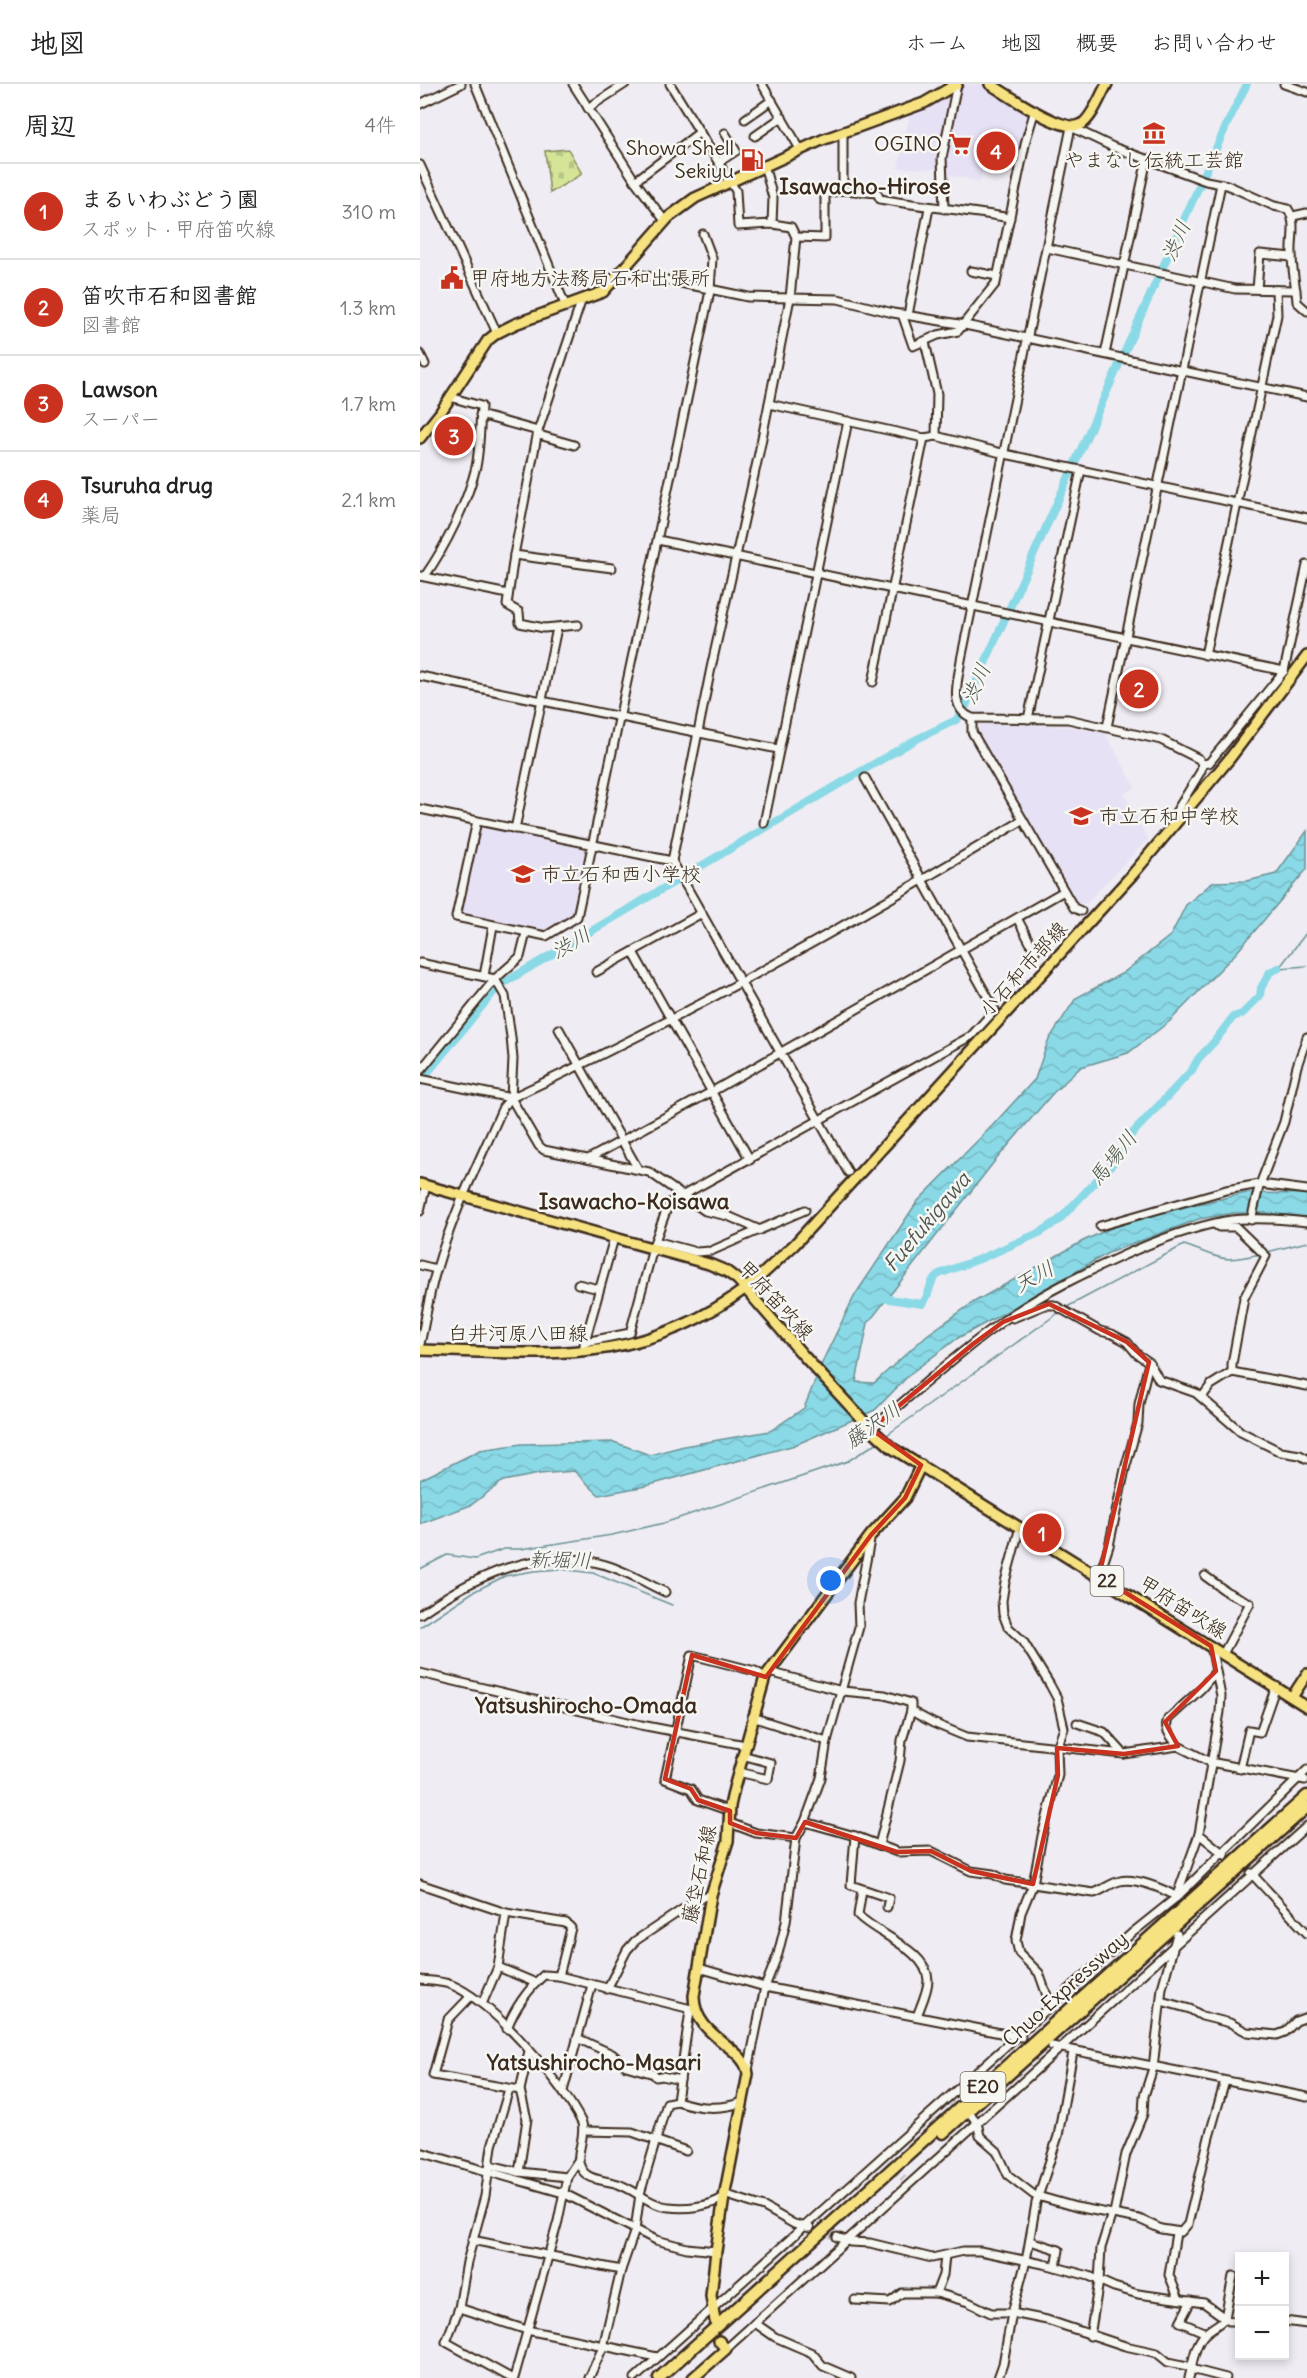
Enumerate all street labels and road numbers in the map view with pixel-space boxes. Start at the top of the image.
street label: 小石和市部線 [973,916,1072,1022]
street label: 甲府笛吹線 [733,1255,820,1345]
street label: 白井河原八田線 [448,1320,588,1345]
road number: 22 [1090,1566,1124,1596]
street label: 甲府笛吹線 [1134,1569,1232,1644]
street label: 藤垈石和線 [676,1822,721,1925]
street label: Chuo Expressway [997,1926,1132,2051]
road number: E20 [960,2072,1006,2102]

